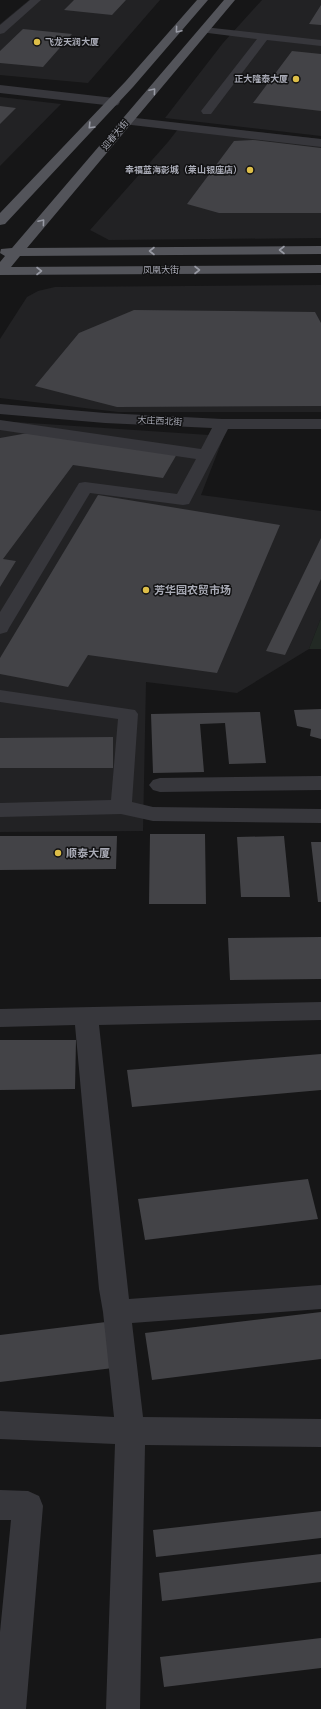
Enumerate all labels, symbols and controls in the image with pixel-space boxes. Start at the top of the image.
one-way arrow [175,25,182,33]
place label: 飞龙天润大厦 [45,36,99,47]
marker: 飞龙天润大厦 [32,37,42,47]
place label: 正大隆泰大厦 [234,73,288,84]
marker: 正大隆泰大厦 [291,74,301,84]
one-way arrow [148,88,155,95]
street label: 迎春大街 [99,117,130,152]
one-way arrow [88,121,95,129]
place label: 幸福蓝海影城（莱山银座店） [125,164,242,175]
marker: 幸福蓝海影城（莱山银座店） [245,165,255,175]
one-way arrow [37,219,44,226]
one-way arrow [279,246,285,254]
one-way arrow [149,247,155,255]
street label: 凤凰大街 [143,264,179,275]
one-way arrow [36,266,42,275]
one-way arrow [194,266,200,274]
street label: 大庄西北街 [137,414,183,427]
place label: 芳华园农贸市场 [154,583,231,597]
marker: 芳华园农贸市场 [141,585,151,595]
place label: 顺泰大厦 [66,846,110,860]
marker: 顺泰大厦 [53,848,63,858]

